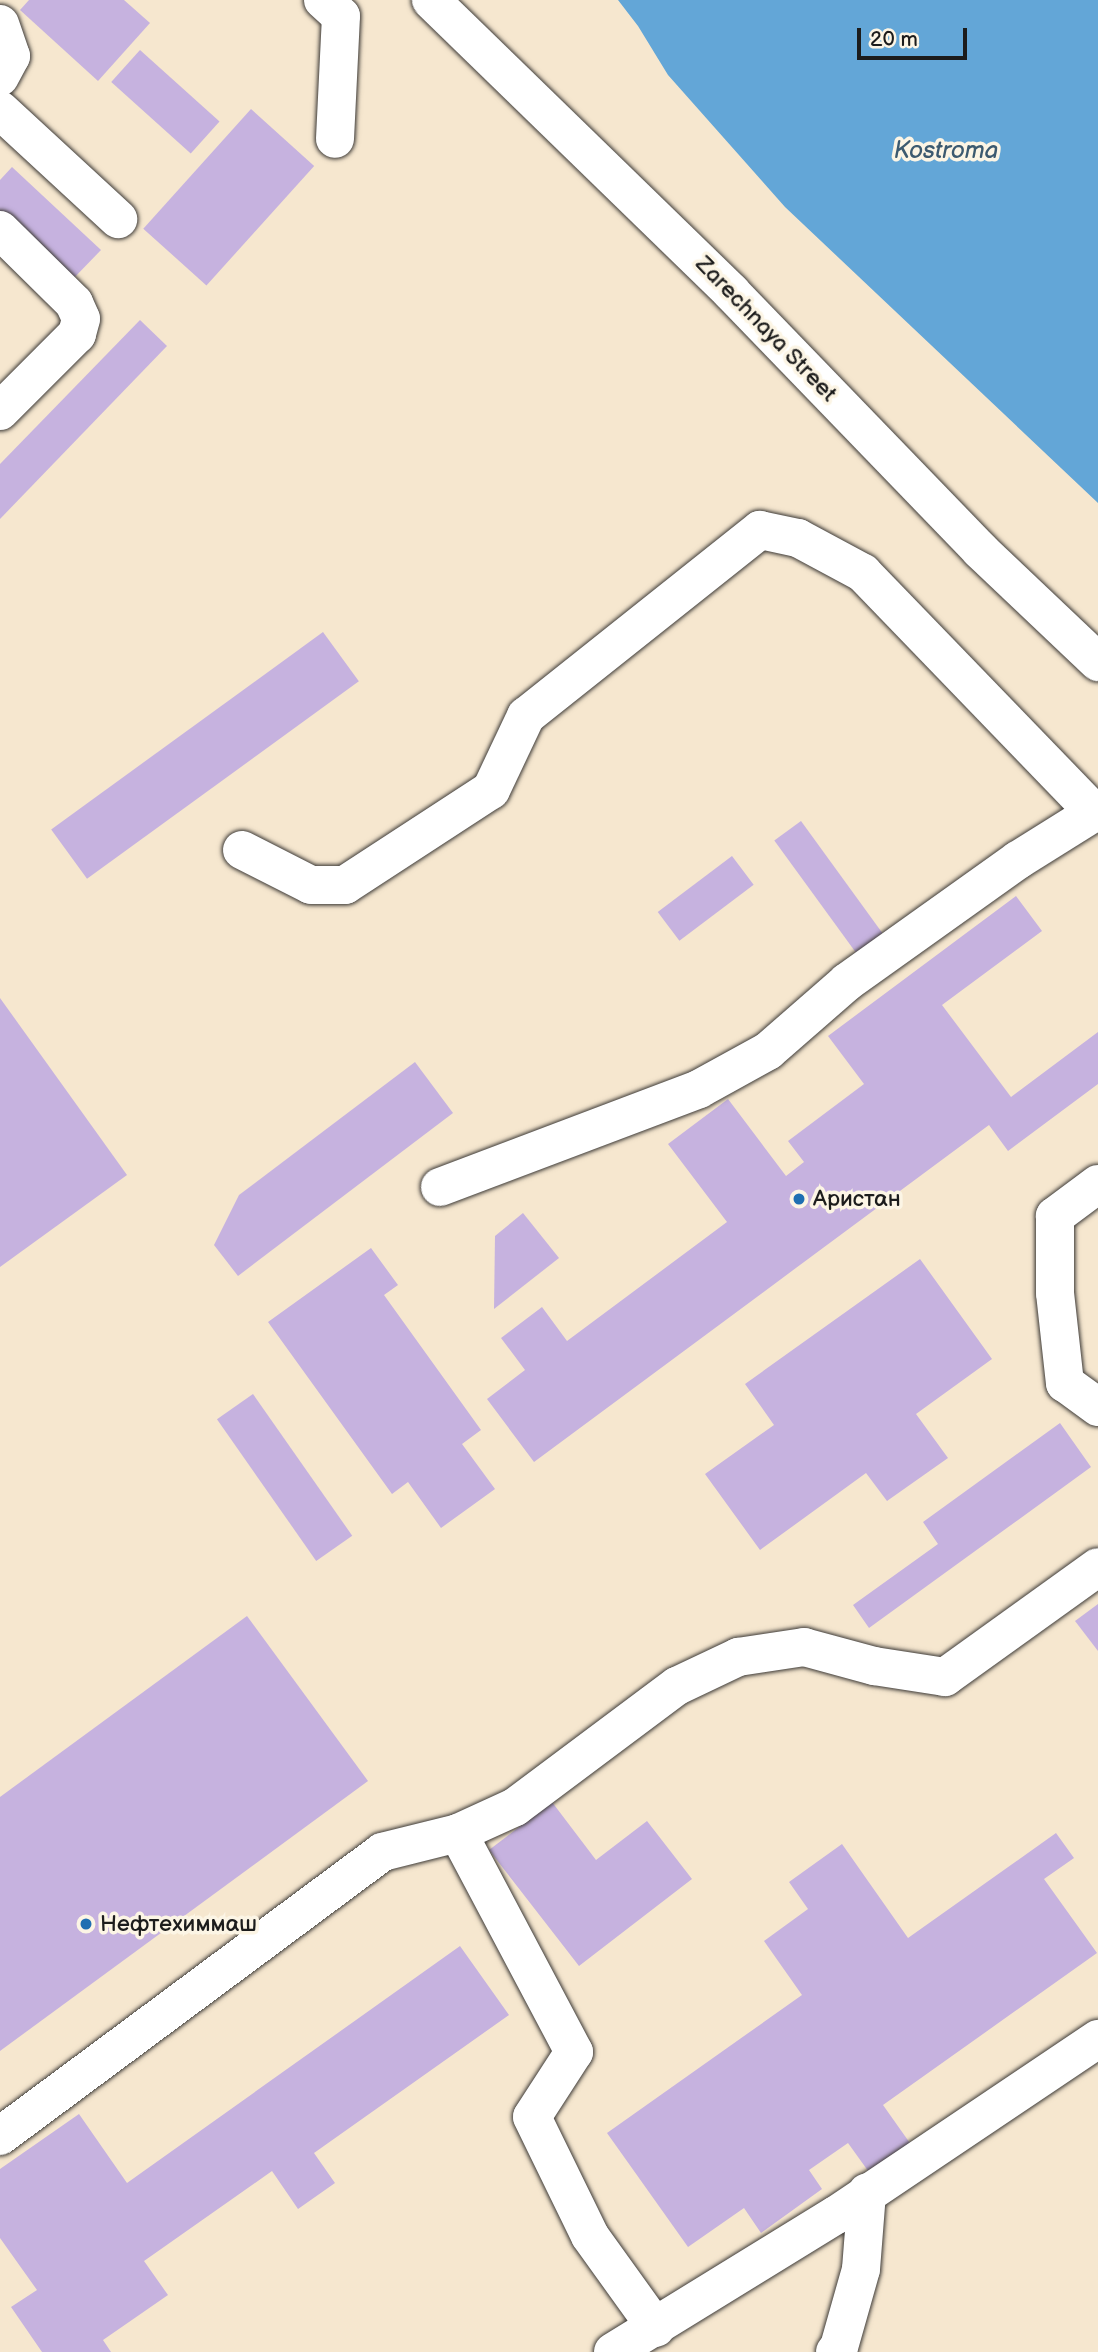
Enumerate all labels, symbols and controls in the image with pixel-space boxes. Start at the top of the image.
scale bar [860,14,970,58]
text: 20 m [870,27,918,52]
water label: Kostroma [894,137,998,165]
street label: Zarechnaya Street [689,250,843,408]
place label: Аристан [813,1185,901,1213]
marker: Аристан [791,1191,807,1207]
place label: Нефтехиммаш [100,1910,257,1938]
marker: Нефтехиммаш [78,1916,94,1932]

